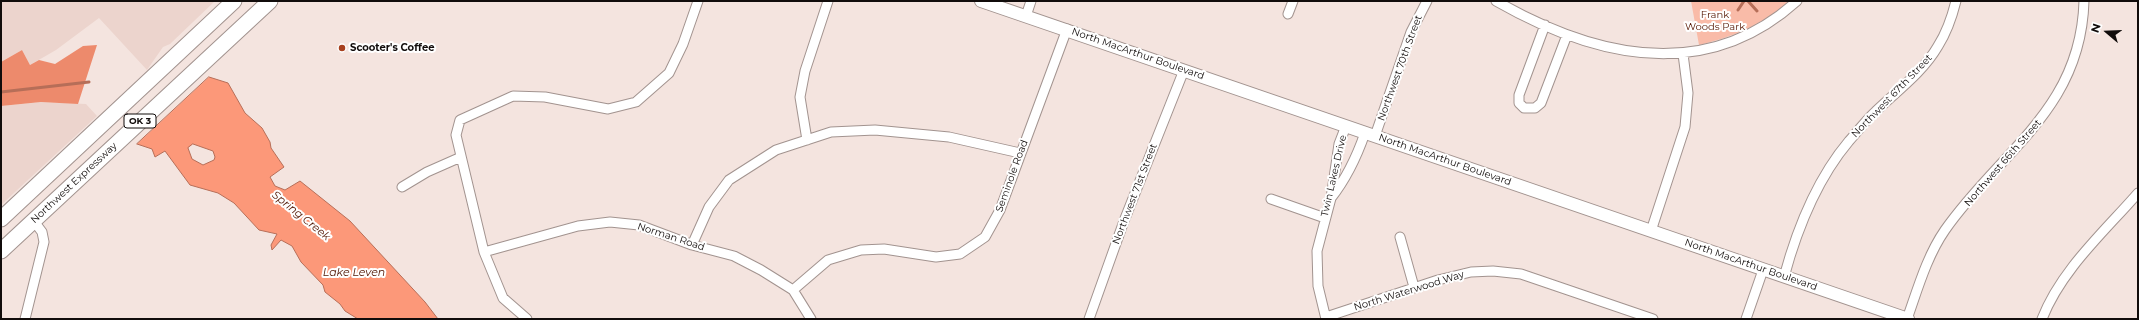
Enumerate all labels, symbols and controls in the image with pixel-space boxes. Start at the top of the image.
park label: Frank Woods Park [1685,9,1745,32]
north arrow [2087,12,2127,52]
street label: Northwest 70th Street [1375,14,1425,122]
text: N [2088,22,2104,35]
street label: North MacArthur Boulevard [1070,26,1206,82]
place label: Scooter's Coffee [350,42,435,54]
marker: Scooter's Coffee [337,43,347,53]
street label: Northwest 67th Street [1849,52,1935,140]
road number: OK 3 [124,114,156,128]
street label: Northwest 66th Street [1962,117,2044,209]
street label: North MacArthur Boulevard [1377,132,1513,188]
street label: Twin Lakes Drive [1319,134,1349,218]
street label: Seminole Road [993,138,1031,214]
street label: Northwest Expressway [28,140,120,226]
street label: Northwest 71st Street [1110,142,1160,246]
water label: Spring Creek [269,188,333,244]
street label: Norman Road [636,220,706,254]
street label: North MacArthur Boulevard [1683,237,1819,293]
water label: Lake Leven [323,266,385,280]
street label: North Waterwood Way [1352,268,1466,314]

